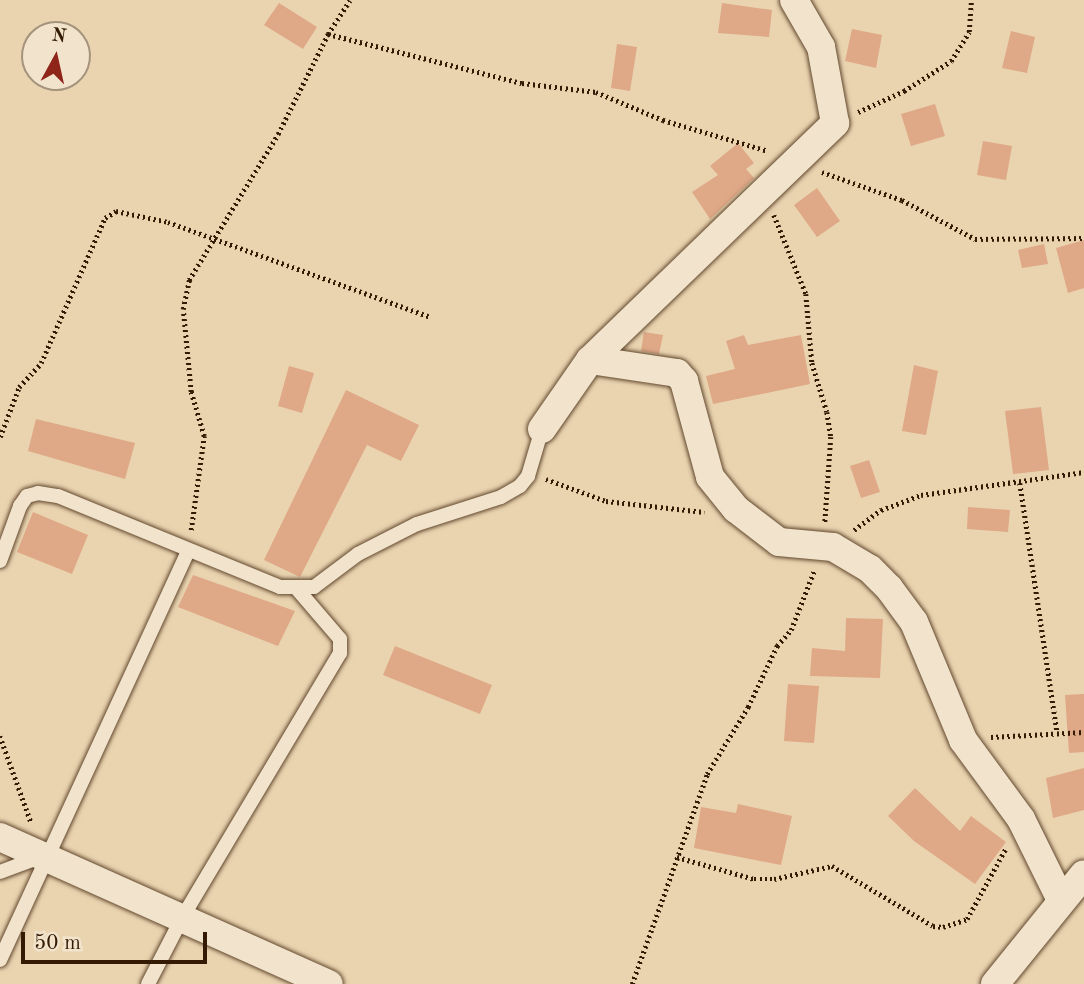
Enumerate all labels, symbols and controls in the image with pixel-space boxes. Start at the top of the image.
north arrow [21,21,91,91]
text: N [50,26,67,47]
scale bar [24,918,210,962]
text: 50 m [34,933,81,954]

